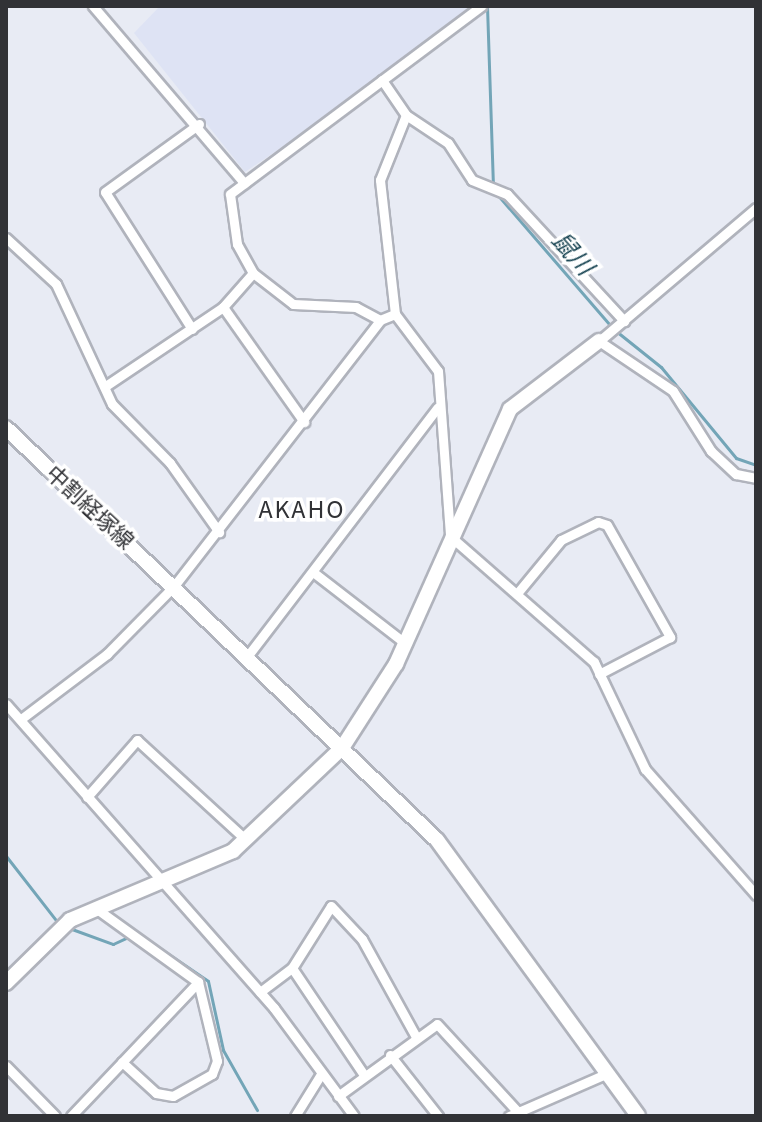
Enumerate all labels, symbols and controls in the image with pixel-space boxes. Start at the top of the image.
water label: 鼠川 [545,226,599,282]
street label: 中割経塚線 [40,461,138,555]
district label: AKAHO [258,494,346,526]

